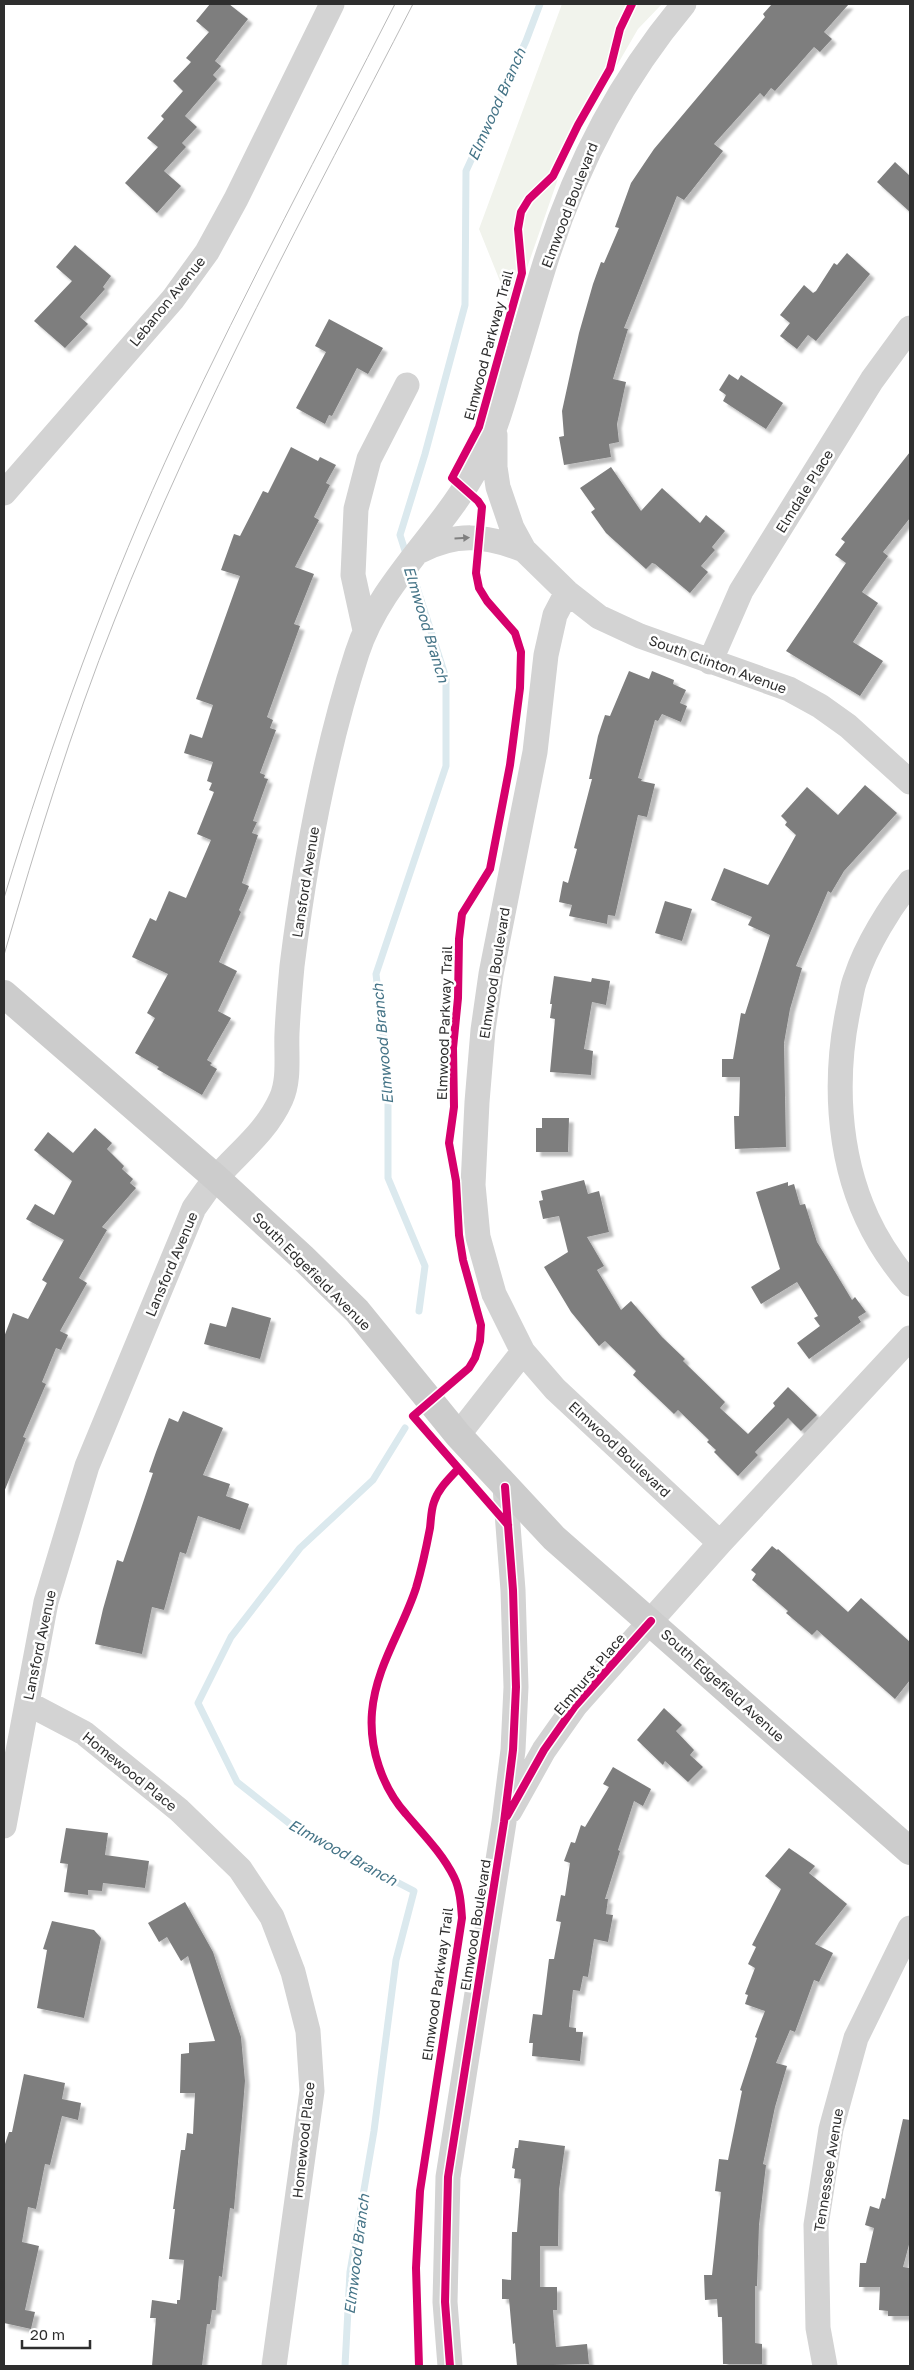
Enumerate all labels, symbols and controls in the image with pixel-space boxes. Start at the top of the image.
water label: Elmwood Branch [463,44,529,163]
street label: Elmwood Boulevard [537,140,601,270]
street label: Lebanon Avenue [125,253,209,349]
street label: Elmwood Parkway Trail [460,268,516,422]
street label: Elmdale Place [772,446,836,536]
one-way arrow [454,534,470,542]
water label: Elmwood Branch [401,564,454,685]
street label: South Clinton Avenue [647,631,789,697]
street label: Lansford Avenue [288,825,322,939]
street label: Elmwood Boulevard [475,906,513,1040]
street label: Elmwood Parkway Trail [433,945,455,1101]
water label: Elmwood Branch [368,982,396,1105]
street label: South Edgefield Avenue [249,1208,375,1334]
street label: Lansford Avenue [141,1209,201,1319]
street label: Elmwood Boulevard [566,1397,674,1501]
street label: Lansford Avenue [19,1588,59,1702]
street label: South Edgefield Avenue [658,1625,788,1745]
street label: Elmhurst Place [550,1630,628,1718]
street label: Homewood Place [79,1728,181,1814]
water label: Elmwood Branch [286,1815,401,1890]
street label: Elmwood Boulevard [456,1858,494,1992]
street label: Elmwood Parkway Trail [418,1906,456,2062]
street label: Homewood Place [288,2081,318,2199]
street label: Tennessee Avenue [810,2107,846,2233]
water label: Elmwood Branch [340,2192,372,2315]
scale bar [22,2318,90,2350]
text: 20 m [30,2325,65,2343]

